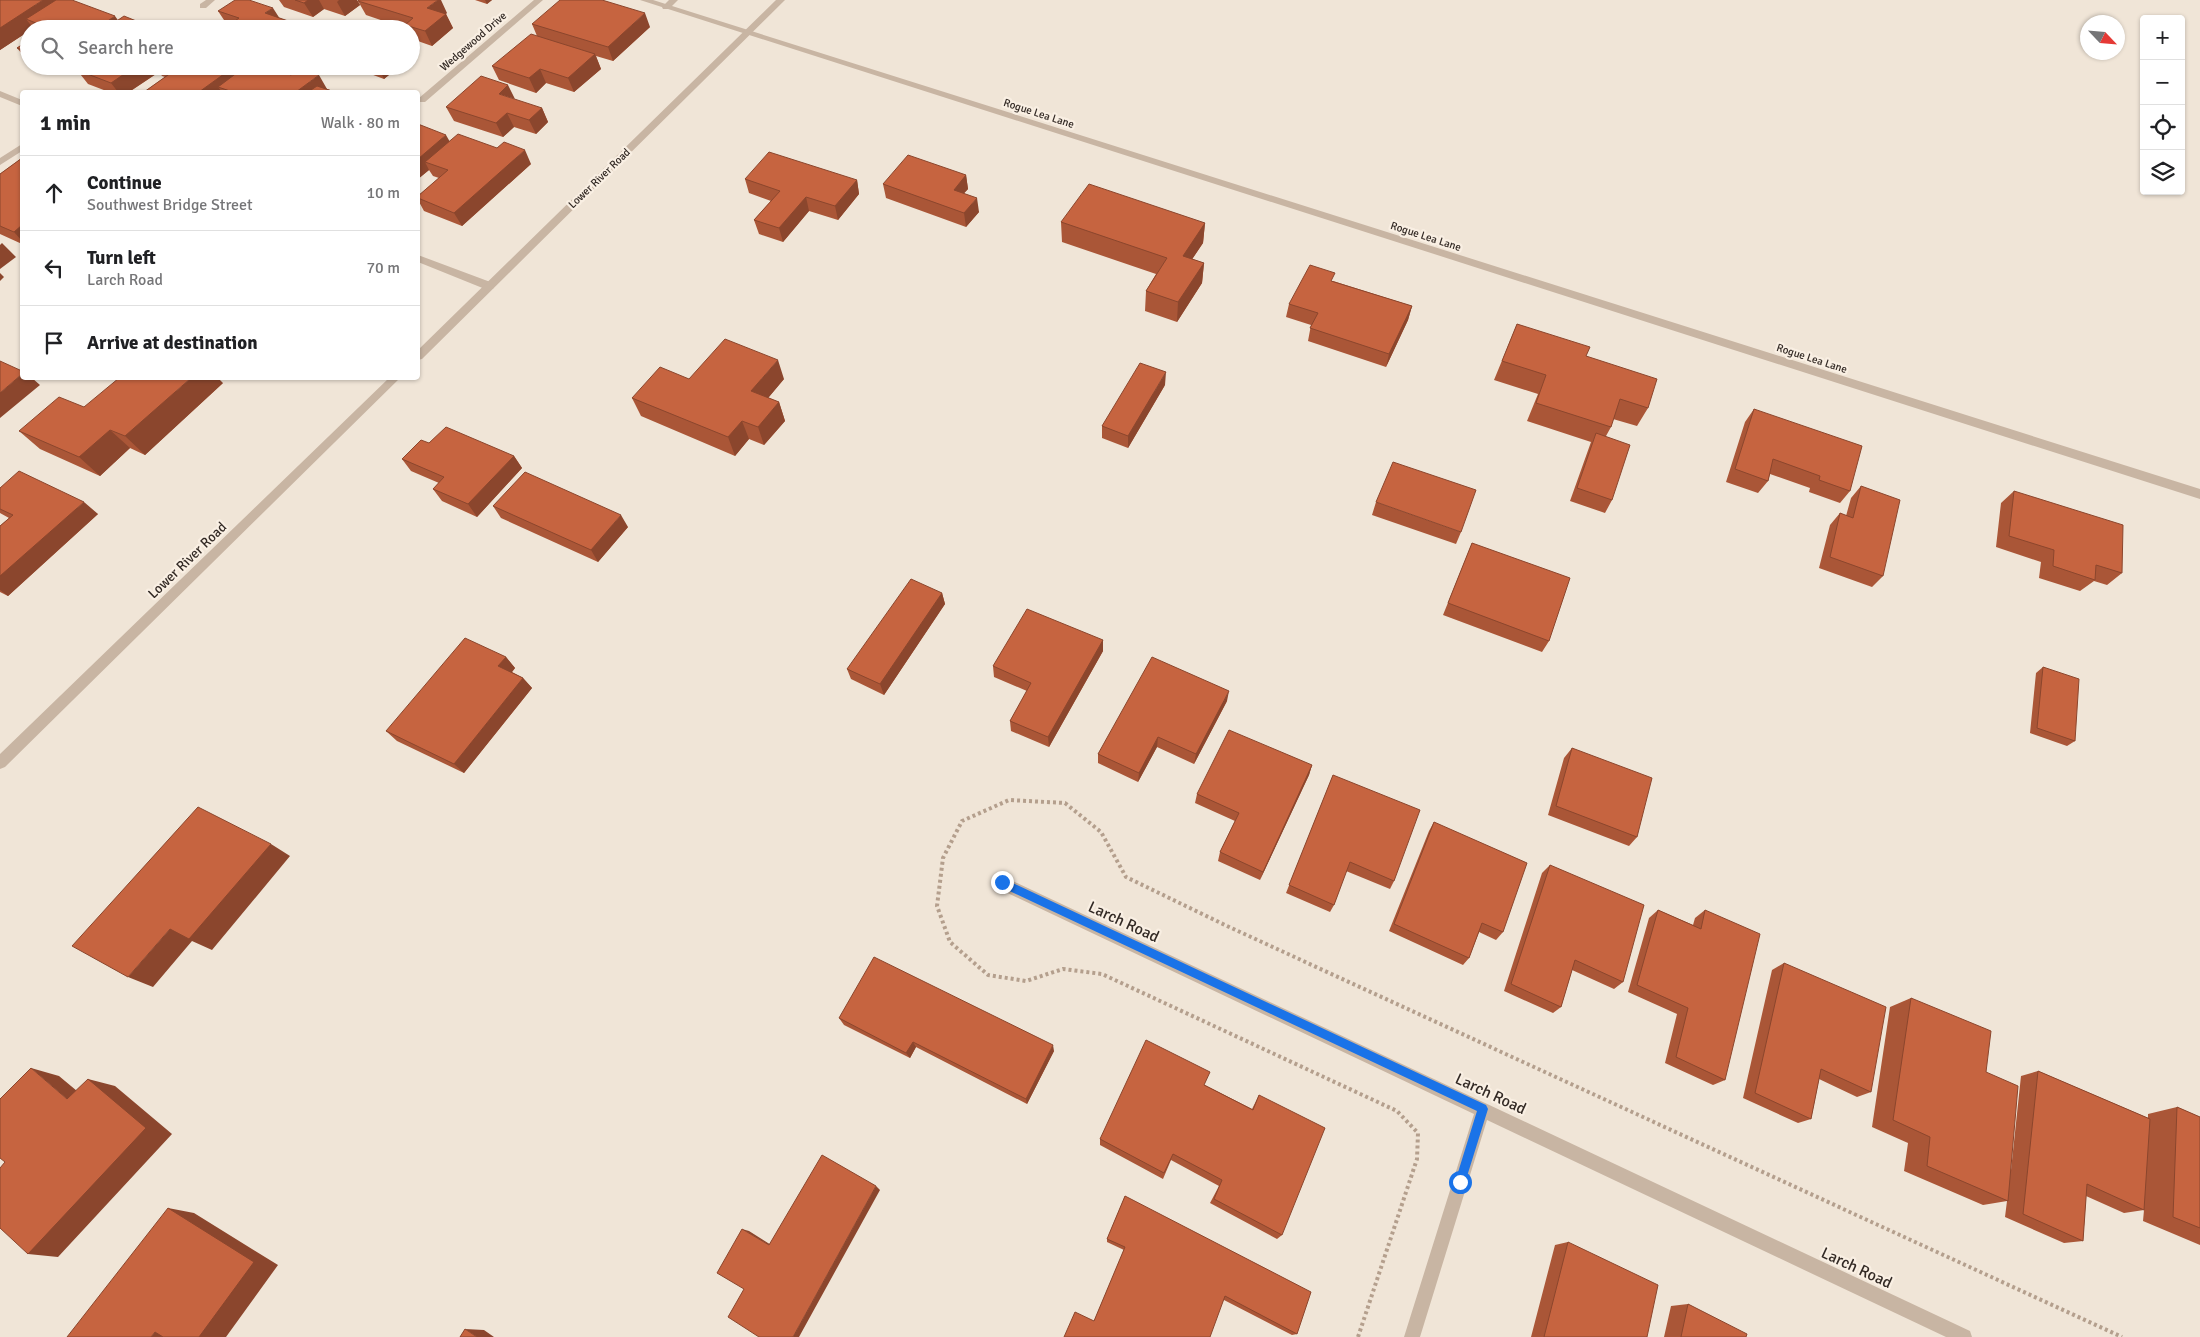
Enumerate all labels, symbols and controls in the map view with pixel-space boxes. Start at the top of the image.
street label: Wedgewood Drive [438,9,509,74]
north arrow [2080,15,2125,60]
map controls [2140,15,2185,195]
button: + [2140,15,2185,60]
search box [20,20,420,75]
icon: search [38,34,66,62]
text: Search here [78,36,174,60]
button: − [2140,60,2185,105]
street label: Rogue Lea Lane [1002,96,1076,131]
button: locate [2140,105,2185,150]
text: 1 min [40,110,91,136]
text: Walk · 80 m [321,113,400,133]
street label: Lower River Road [566,146,633,211]
button: layers [2140,150,2185,195]
text: Continue [87,171,162,195]
icon: ahead [40,179,68,207]
text: 10 m [366,183,400,203]
text: Southwest Bridge Street [87,195,253,215]
street label: Rogue Lea Lane [1389,219,1463,254]
text: Turn left [87,246,156,270]
icon: left [40,254,68,282]
text: 70 m [366,258,400,278]
text: Larch Road [87,270,163,290]
icon: arrive [40,329,68,357]
text: Arrive at destination [87,331,258,355]
street label: Rogue Lea Lane [1775,341,1849,376]
street label: Lower River Road [144,519,230,602]
route end [991,871,1014,894]
street label: Larch Road [1085,897,1162,947]
street label: Larch Road [1452,1069,1529,1119]
route start [1449,1171,1472,1194]
street label: Larch Road [1818,1243,1895,1293]

